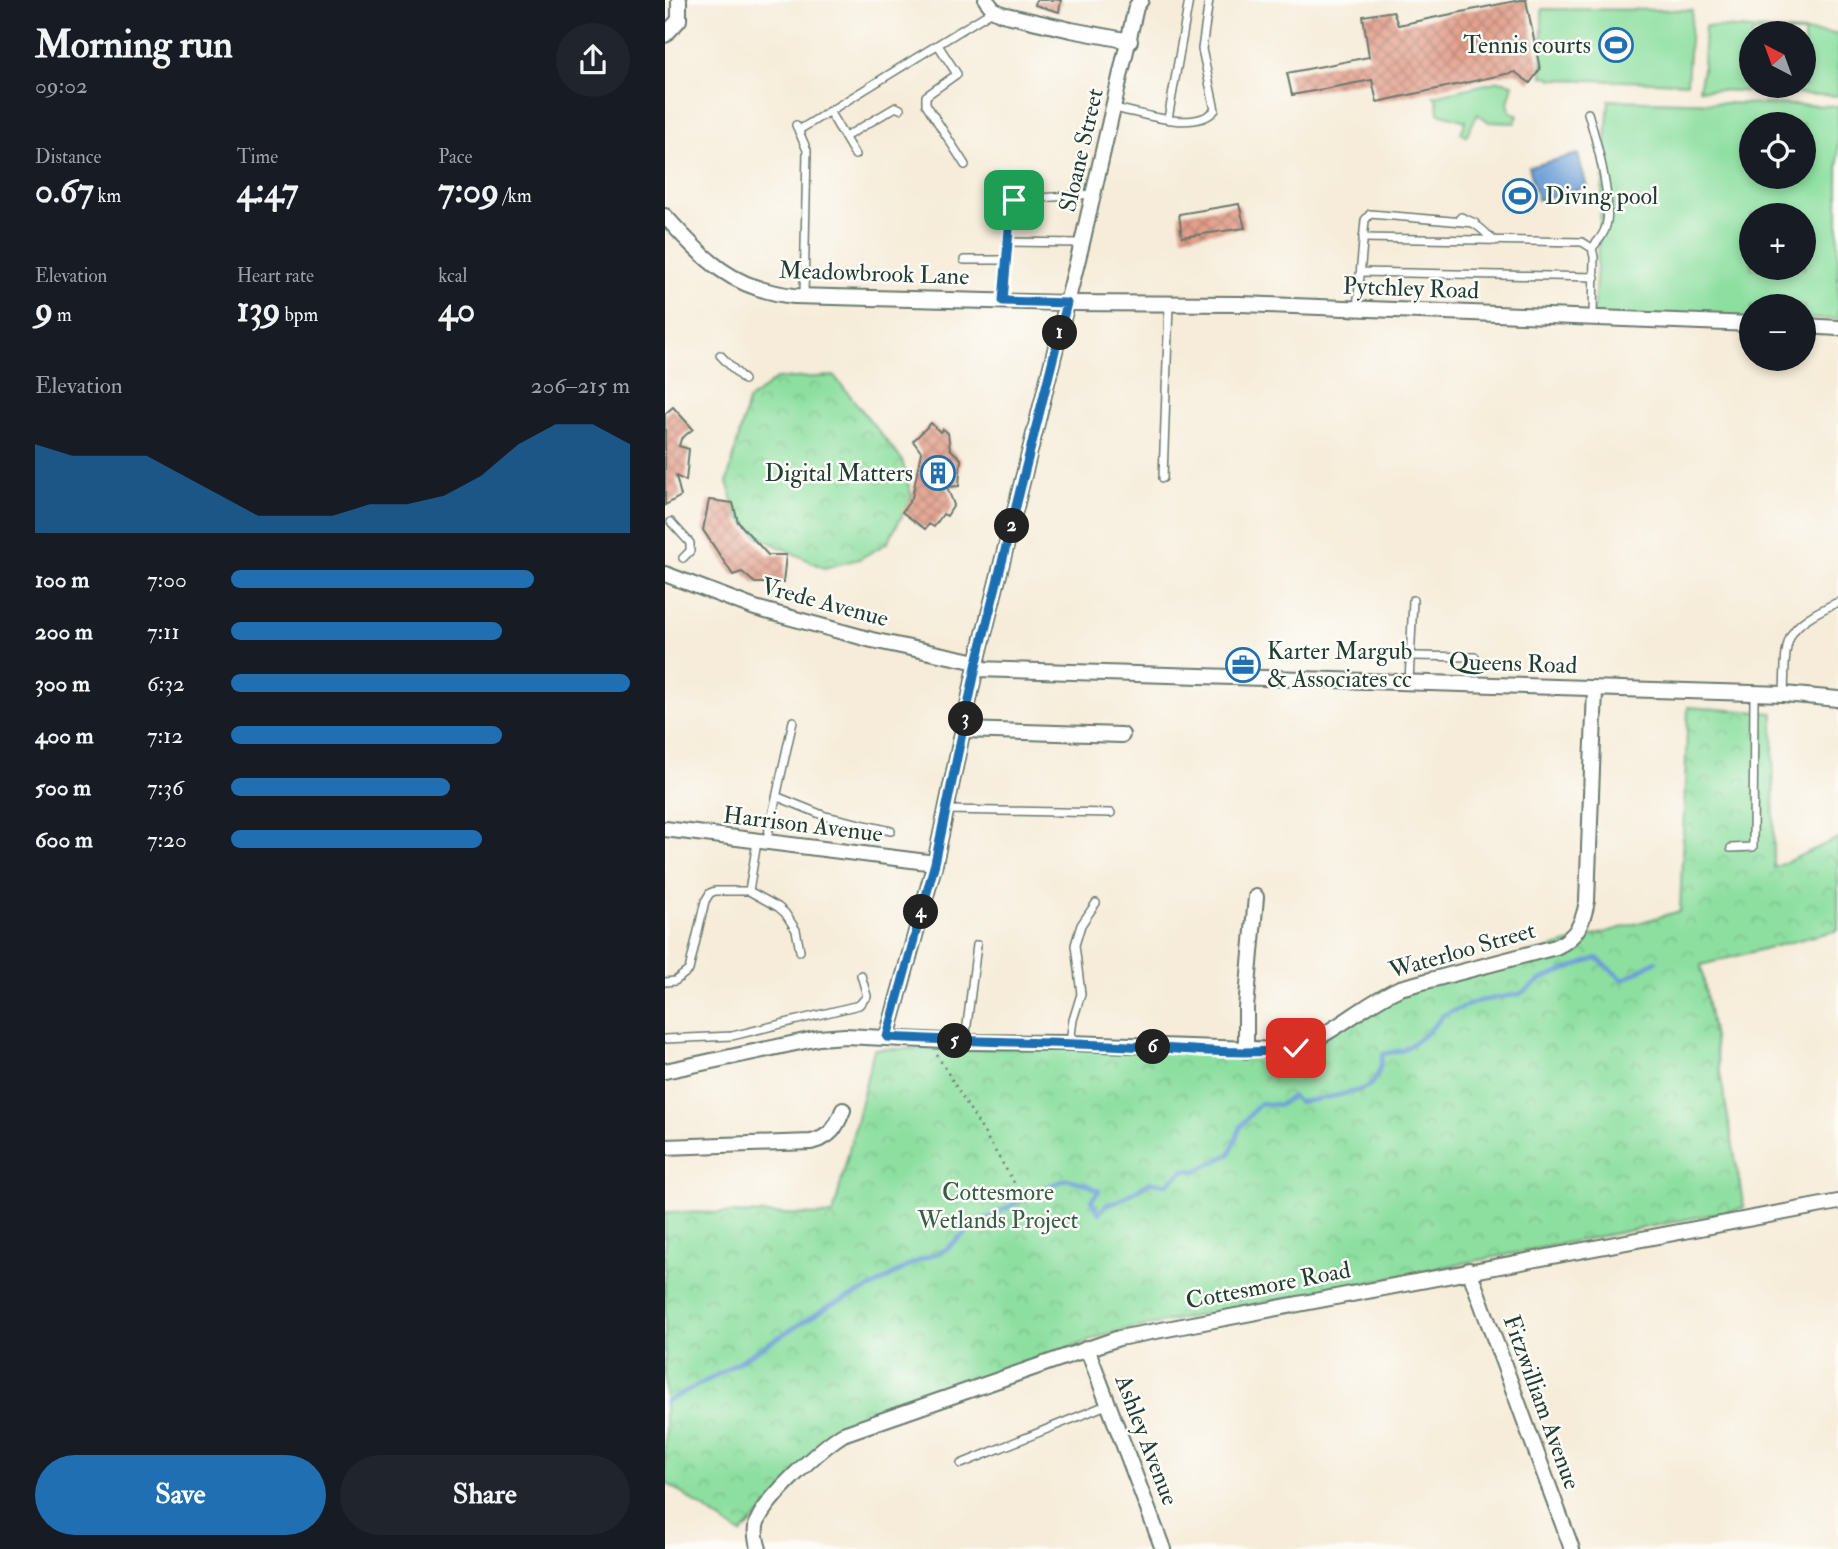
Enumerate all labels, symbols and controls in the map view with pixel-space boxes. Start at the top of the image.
text: Morning run [35,21,233,69]
north arrow [1739,21,1817,98]
map controls [1739,21,1816,371]
button: share [556,23,630,97]
sports icon: Tennis courts [1597,26,1635,64]
place label: Tennis courts [1463,30,1591,61]
text: 09:02 [35,71,88,100]
street label: Sloane Street [1052,85,1111,215]
button: locate [1739,112,1816,189]
text: Distance [35,145,101,169]
text: Time [237,145,278,169]
text: Pace [438,145,472,169]
text: 0.67 [35,169,93,213]
text: 4:47 [237,169,298,213]
text: 7:09 [438,169,499,213]
pin [984,170,1044,230]
sports icon: Diving pool [1501,177,1539,215]
icon: arrive [995,181,1033,219]
place label: Diving pool [1545,181,1658,212]
text: km [93,184,121,208]
text: /km [499,184,532,208]
button: + [1739,203,1816,280]
street label: Meadowbrook Lane [778,255,970,292]
text: Elevation [35,264,107,288]
text: Heart rate [237,264,314,288]
text: kcal [438,264,467,288]
street label: Pytchley Road [1342,271,1480,306]
text: 9 [35,288,53,332]
text: 139 [237,288,281,332]
text: 40 [438,288,475,332]
button: − [1739,294,1816,371]
text: m [53,303,72,327]
text: bpm [281,303,318,327]
pin: 1 [1043,316,1077,350]
text: 1 [1056,320,1063,344]
text: Elevation [35,371,123,400]
text: 206–215 m [531,371,630,400]
building icon: Digital Matters [919,454,957,492]
place label: Digital Matters [764,458,913,489]
pin: 2 [995,508,1029,544]
text: 2 [1007,513,1016,537]
text: 100 m [35,565,89,594]
text: 7:00 [147,565,187,594]
street label: Vrede Avenue [758,571,892,634]
text: 200 m [35,617,93,646]
text: 7:11 [147,617,180,646]
place label: Karter Margub & Associates cc [1267,636,1413,695]
office icon: Karter Margub & Associates cc [1224,646,1262,684]
street label: Queens Road [1448,646,1578,681]
text: 300 m [35,669,90,698]
text: 6:32 [147,669,185,698]
pin: 3 [949,702,983,736]
text: 3 [962,706,969,730]
text: 400 m [35,721,94,750]
text: 7:12 [147,721,183,750]
text: 500 m [35,773,91,802]
text: 7:36 [147,773,184,802]
street label: Harrison Avenue [721,799,884,850]
text: 600 m [35,825,93,854]
text: 7:20 [147,825,187,854]
pin: 4 [903,894,939,930]
text: 4 [915,899,926,923]
street label: Waterloo Street [1384,915,1539,986]
pin [1266,1018,1326,1078]
pin: 5 [937,1024,973,1058]
text: 5 [950,1028,959,1052]
icon: check [1277,1029,1315,1067]
pin: 6 [1135,1030,1170,1064]
text: 6 [1148,1034,1157,1058]
park label: Cottesmore Wetlands Project [917,1177,1079,1236]
street label: Cottesmore Road [1183,1254,1353,1317]
street label: Fitzwilliam Avenue [1496,1311,1587,1494]
street label: Ashley Avenue [1107,1370,1186,1510]
button: Save [35,1455,326,1535]
button: Share [340,1455,630,1535]

